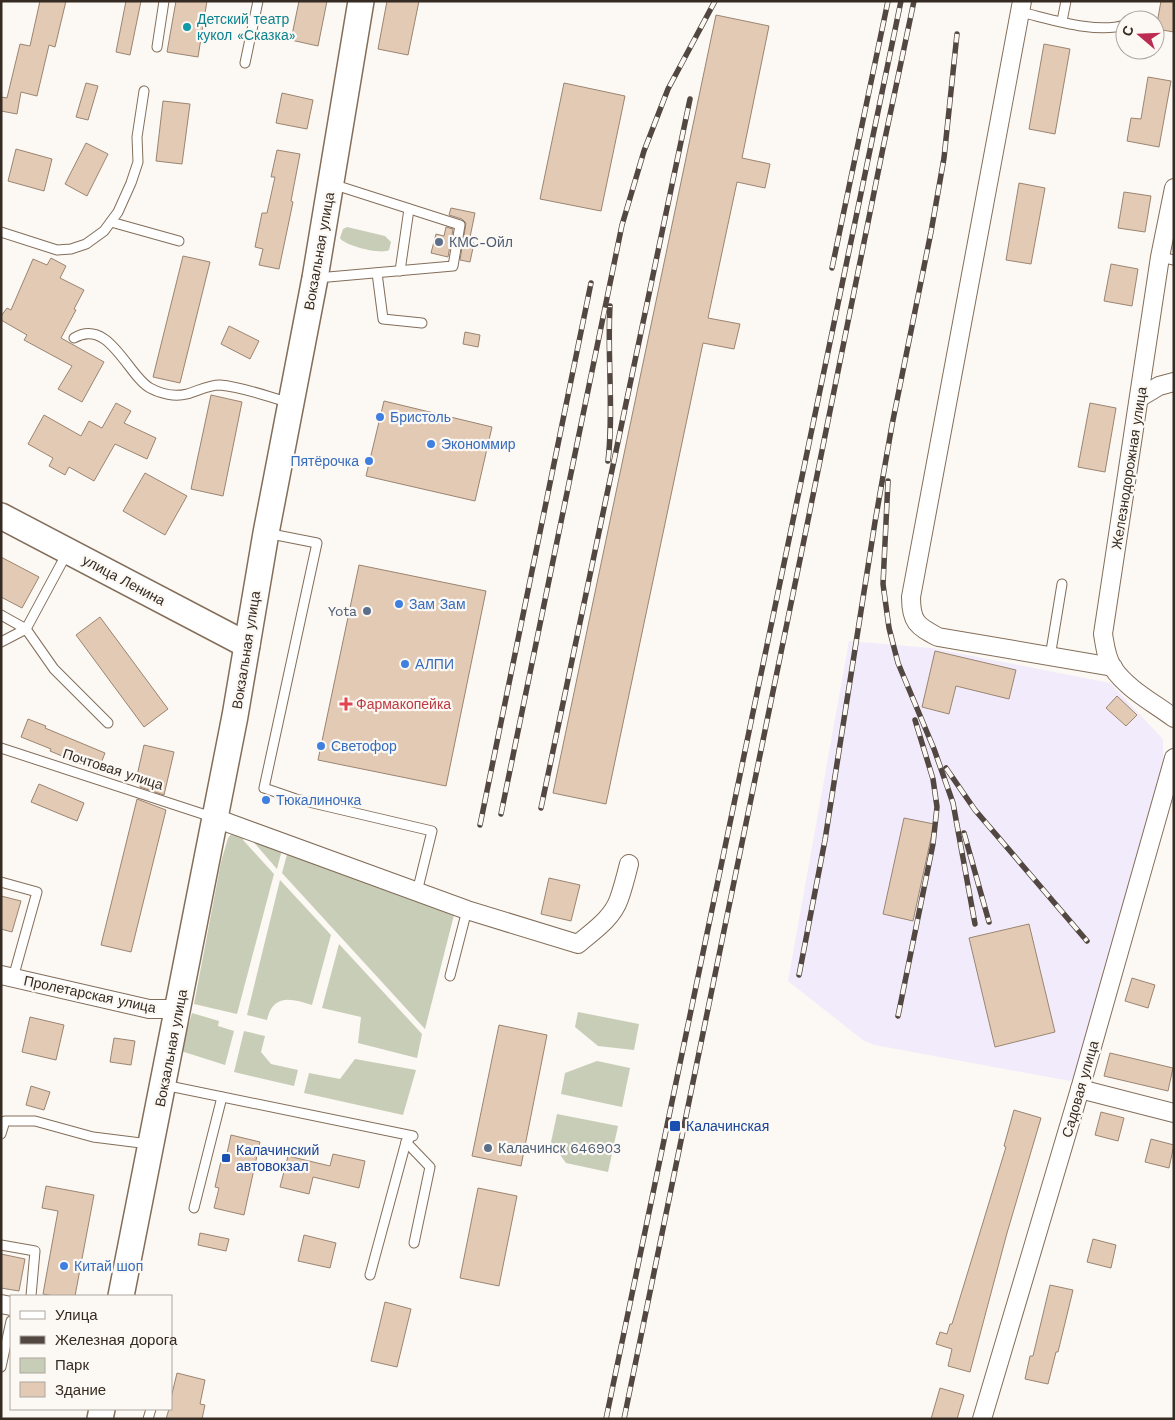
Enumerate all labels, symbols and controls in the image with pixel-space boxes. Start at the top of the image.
north arrow [1115,10,1165,60]
place label: Детский театр кукол «Сказка» [197,11,296,43]
marker: Детский театр кукол «Сказка» [181,21,193,33]
text: С [1118,23,1137,38]
street label: Вокзальная улица [301,191,337,311]
place label: КМС-Ойл [449,234,513,250]
marker: КМС-Ойл [433,236,445,248]
street label: Железнодорожная улица [1108,385,1150,550]
place label: Бристоль [390,409,451,425]
marker: Бристоль [374,411,386,423]
place label: Экономмир [441,436,516,452]
marker: Экономмир [425,438,437,450]
place label: Пятёрочка [290,453,359,469]
marker: Пятёрочка [363,455,375,467]
street label: улица Ленина [80,552,168,609]
street label: Вокзальная улица [229,590,263,710]
place label: Зам Зам [409,596,466,612]
marker: Зам Зам [393,598,405,610]
place label: Yota [328,603,357,619]
marker: Yota [361,605,373,617]
place label: АЛПИ [415,656,454,672]
marker: АЛПИ [399,658,411,670]
place label: Фармакопейка [356,696,451,712]
marker: Фармакопейка [340,698,352,710]
place label: Светофор [331,738,397,754]
marker: Светофор [315,740,327,752]
street label: Почтовая улица [61,745,165,793]
place label: Тюкалиночка [276,792,362,808]
marker: Тюкалиночка [260,794,272,806]
street label: Пролетарская улица [22,972,158,1016]
street label: Вокзальная улица [152,988,190,1108]
street label: Садовая улица [1059,1039,1102,1139]
place label: Калачинская [686,1118,769,1134]
marker: Калачинская [668,1119,682,1133]
place label: Калачинск 646903 [498,1140,621,1156]
place label: Калачинский автовокзал [236,1142,319,1174]
marker: Калачинск 646903 [482,1142,494,1154]
marker: Калачинский автовокзал [220,1152,232,1164]
place label: Китай шоп [74,1258,143,1274]
marker: Китай шоп [58,1260,70,1272]
legend [10,1295,172,1410]
text: Улица [55,1306,98,1324]
text: Железная дорога [55,1331,178,1349]
text: Парк [55,1356,89,1374]
text: Здание [55,1381,106,1399]

